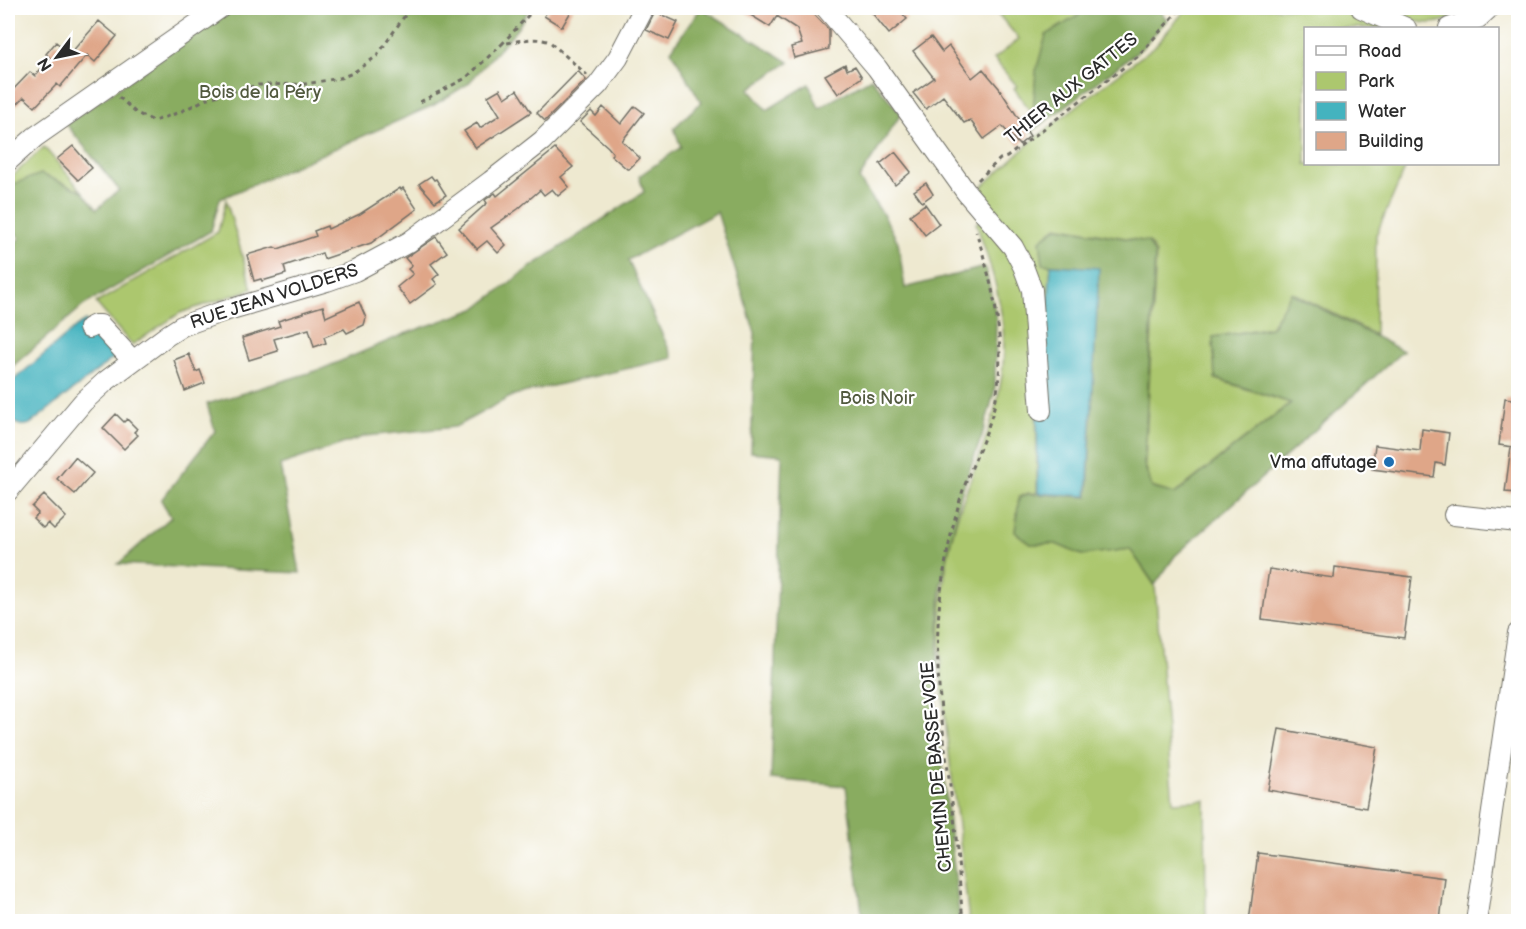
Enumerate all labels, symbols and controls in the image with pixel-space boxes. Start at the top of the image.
north arrow [27,27,87,87]
legend [1304,27,1499,165]
street label: THIER AUX GATTES [1001,28,1142,148]
text: Road [1358,41,1402,62]
text: N [34,54,57,74]
text: Park [1358,71,1394,92]
park label: Bois de la Péry [199,82,322,103]
text: Water [1358,101,1406,122]
text: Building [1358,131,1424,152]
street label: RUE JEAN VOLDERS [187,259,361,334]
park label: Bois Noir [839,388,915,409]
place label: Vma affutage [1270,452,1377,473]
marker: Vma affutage [1382,455,1396,469]
street label: CHEMIN DE BASSE-VOIE [917,661,956,873]

